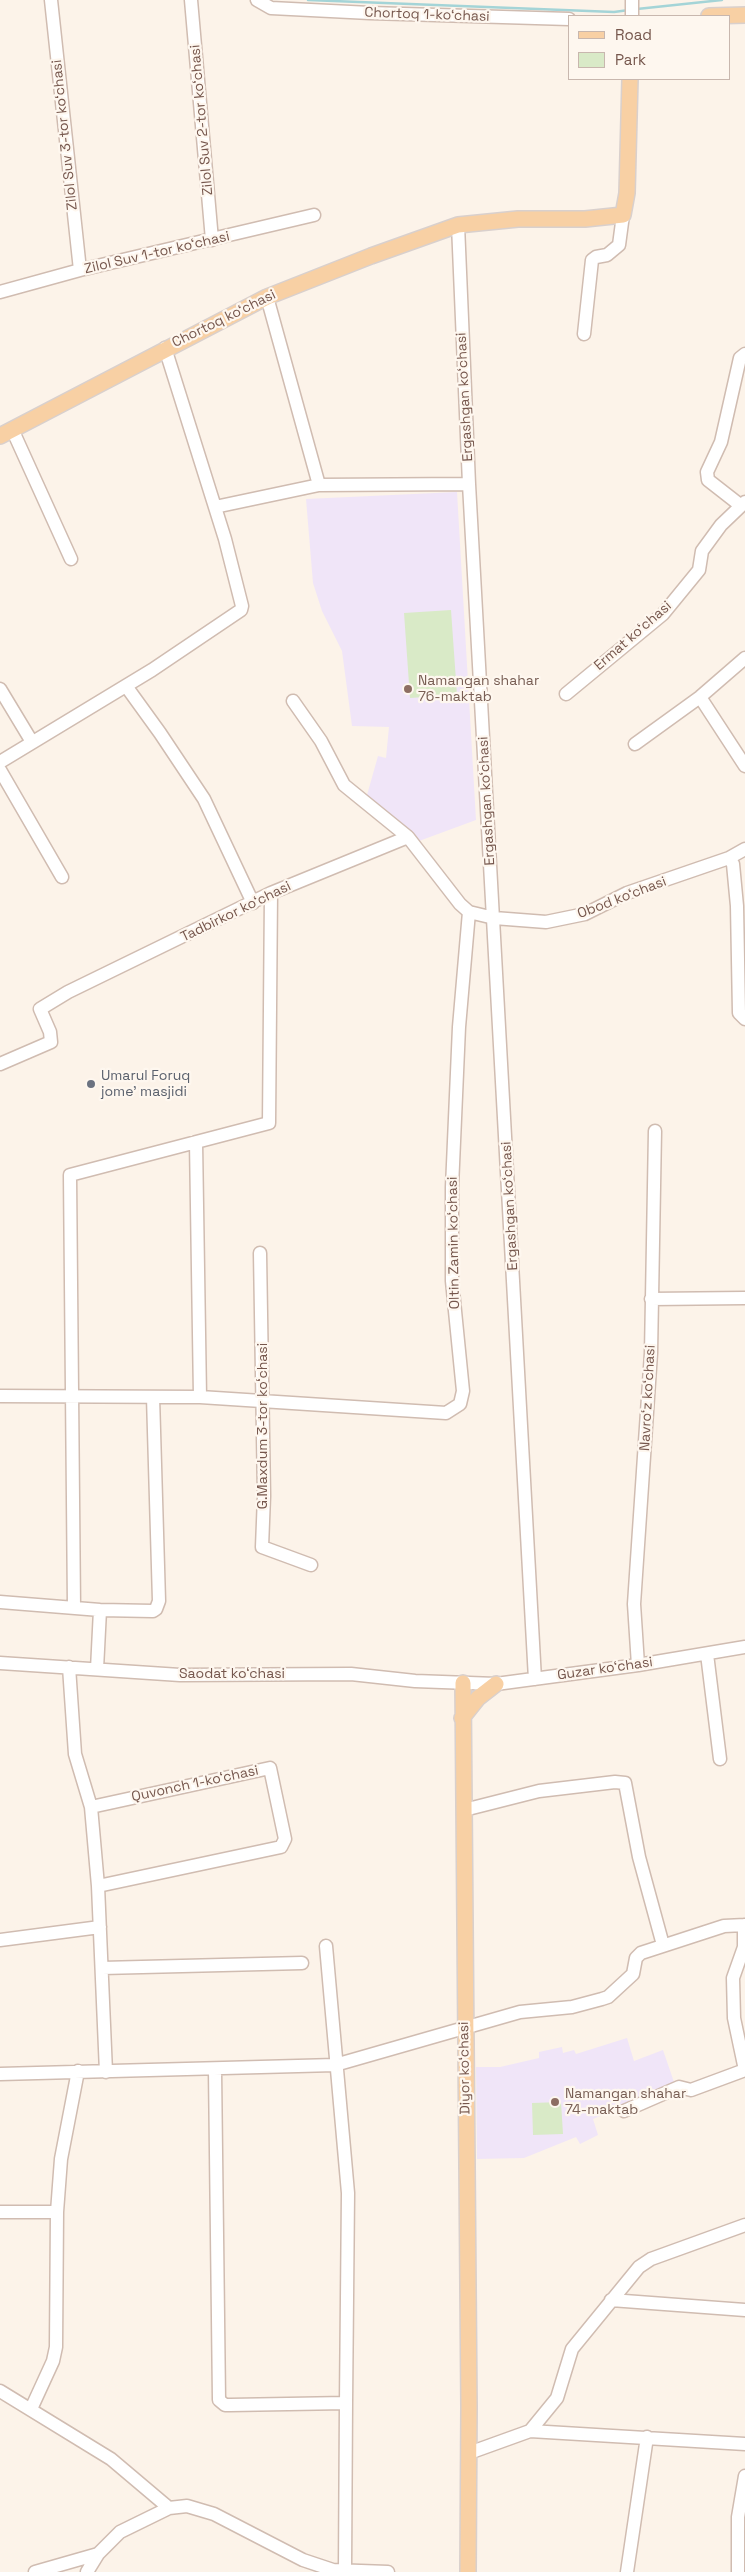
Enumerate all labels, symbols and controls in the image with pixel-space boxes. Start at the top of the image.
street label: Chortoq 1-koʻchasi [364,4,490,26]
legend [568,15,730,80]
text: Road [615,25,652,44]
street label: Zilol Suv 2-tor koʻchasi [187,44,217,196]
text: Park [615,50,646,69]
street label: Zilol Suv 3-tor koʻchasi [49,59,81,211]
street label: Zilol Suv 1-tor koʻchasi [83,228,231,278]
street label: Chortoq koʻchasi [169,287,279,351]
street label: Ergashgan koʻchasi [453,332,477,462]
street label: Ermat koʻchasi [591,598,675,674]
place label: Namangan shahar 76-maktab [418,673,539,706]
marker: Namangan shahar 76-maktab [402,683,414,695]
street label: Ergashgan koʻchasi [475,736,499,866]
street label: Obod koʻchasi [575,873,669,923]
street label: Tadbirkor koʻchasi [178,878,294,946]
place label: Umarul Foruq jome' masjidi [101,1068,190,1100]
marker: Umarul Foruq jome' masjidi [85,1078,97,1090]
street label: Ergashgan koʻchasi [498,1141,522,1271]
street label: Oltin Zamin koʻchasi [444,1176,464,1310]
street label: G.Maxdum 3-tor koʻchasi [255,1343,271,1509]
street label: Navroʻz koʻchasi [637,1344,659,1452]
street label: Guzar koʻchasi [556,1654,654,1684]
street label: Saodat koʻchasi [179,1666,285,1682]
street label: Quvonch 1-koʻchasi [130,1762,260,1806]
street label: Diyor koʻchasi [456,2021,474,2115]
place label: Namangan shahar 74-maktab [565,2086,686,2118]
marker: Namangan shahar 74-maktab [549,2096,561,2108]

